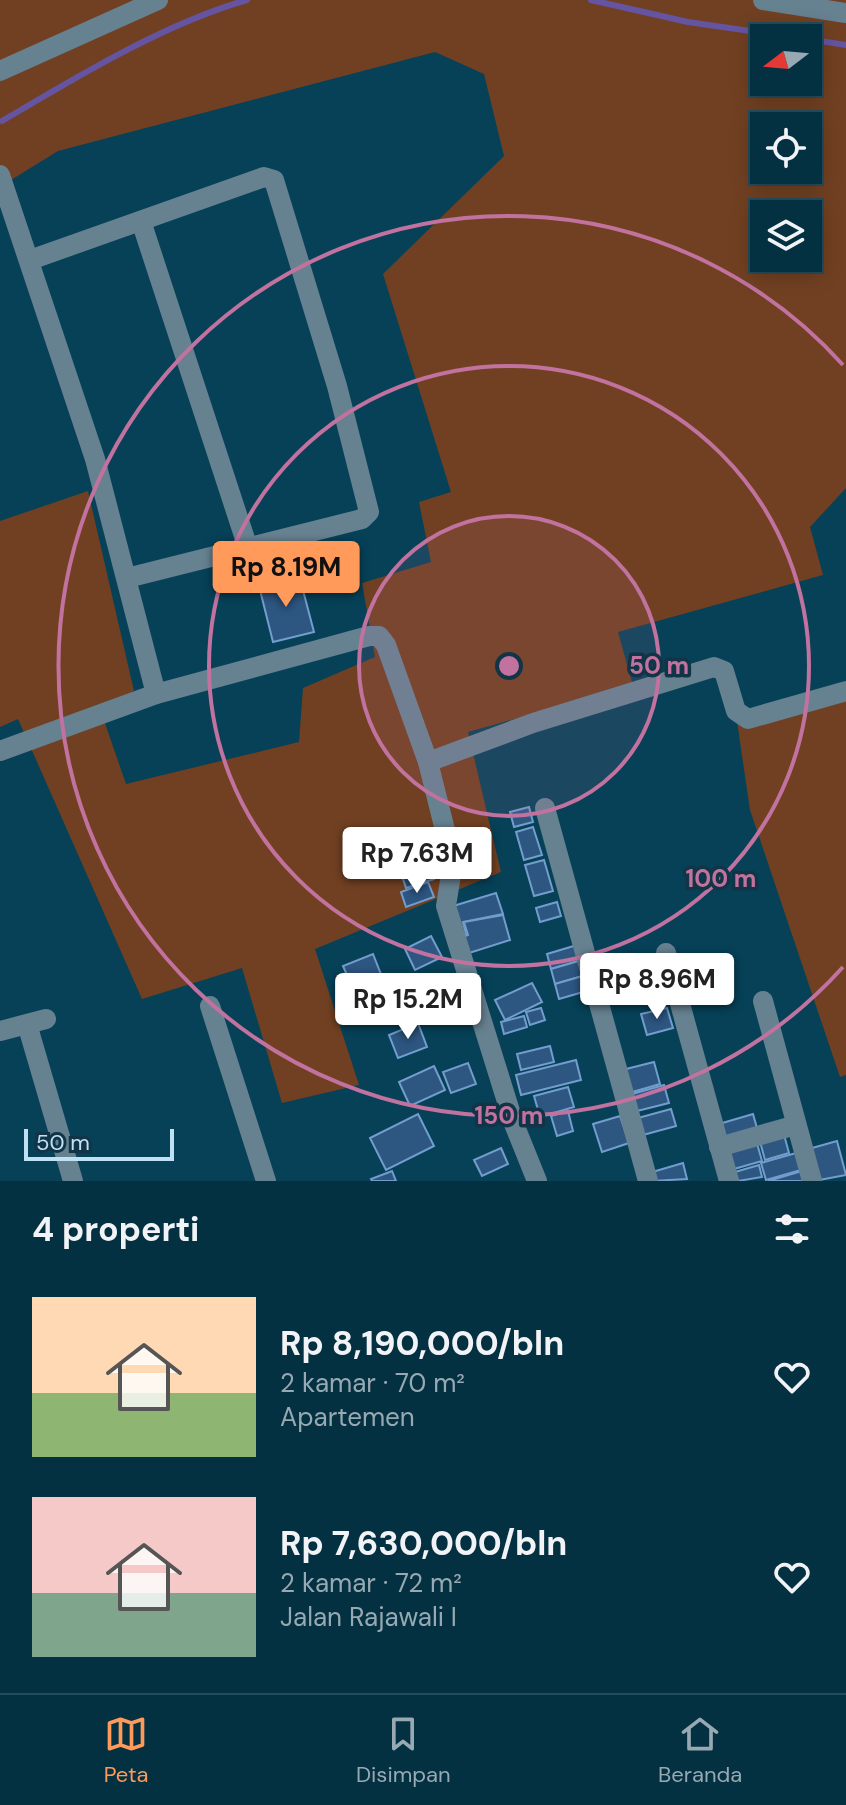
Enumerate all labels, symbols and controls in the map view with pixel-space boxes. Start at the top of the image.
north arrow [750,24,822,96]
map controls [750,24,822,272]
button: locate [750,112,822,184]
button: layers [750,200,822,272]
pin: Rp 8.19M [203,541,369,609]
text: Rp 8.19M [231,550,341,584]
text: 50 m [629,650,689,681]
centre of rings [495,652,523,680]
pin: Rp 7.63M [334,827,500,895]
text: Rp 7.63M [361,836,473,870]
text: 100 m [686,863,756,894]
pin: Rp 8.96M [574,953,740,1021]
text: Rp 8.96M [598,962,716,996]
pin: Rp 15.2M [325,973,491,1041]
text: Rp 15.2M [353,982,463,1016]
text: 150 m [475,1100,543,1131]
scale bar [24,1125,174,1161]
text: 50 m [36,1128,90,1157]
text: 4 properti [32,1207,199,1252]
icon: filters [770,1207,814,1251]
text: Rp 8,190,000/bln [280,1321,564,1366]
icon: home [96,1329,192,1425]
icon: heart [770,1355,814,1399]
text: 2 kamar · 70 m² [280,1366,465,1400]
text: Apartemen [280,1400,415,1434]
text: Rp 7,630,000/bln [280,1521,567,1566]
icon: home [96,1529,192,1625]
icon: heart [770,1555,814,1599]
text: 2 kamar · 72 m² [280,1566,462,1600]
text: Jalan Rajawali I [280,1600,457,1634]
tab: Peta [104,1712,149,1789]
tab: Disimpan [356,1712,451,1789]
tab: Beranda [658,1712,742,1789]

